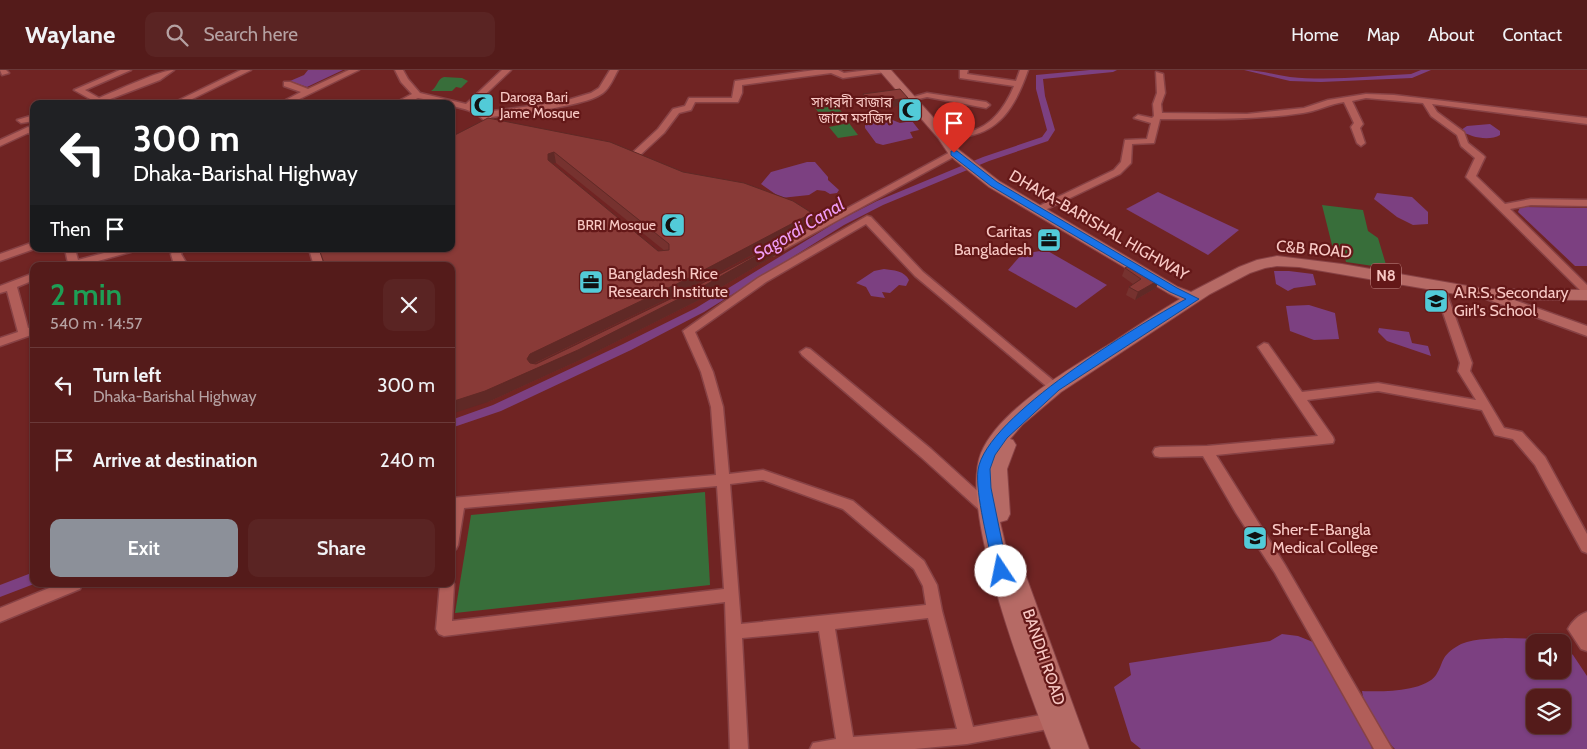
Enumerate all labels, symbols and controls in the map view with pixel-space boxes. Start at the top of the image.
search box [145,12,495,57]
text: Waylane [25,20,115,49]
icon: search [163,21,191,49]
text: Search here [203,23,298,46]
text: Home [1291,24,1339,46]
text: Map [1367,24,1400,46]
text: About [1428,24,1474,46]
text: Contact [1502,24,1562,46]
place label: Daroga Bari Jame Mosque [499,88,580,122]
mosque icon: Daroga Bari Jame Mosque [469,92,495,118]
place label: সাগরদী বাজার জামে মসজিদ [810,93,893,127]
mosque icon: সাগরদী বাজার জামে মসজিদ [897,97,923,123]
pin [933,102,975,153]
icon: arrive [940,109,968,137]
text: 300 m [133,117,240,160]
icon: left [50,120,115,185]
text: Dhaka-Barishal Highway [133,160,358,187]
street label: DHAKA-BARISHAL HIGHWAY [1006,166,1193,285]
water label: Sagordi Canal [750,193,849,265]
mosque icon: BRRI Mosque [660,212,686,238]
icon: arrive [101,215,129,243]
place label: BRRI Mosque [577,216,656,234]
text: Then [50,218,91,241]
place label: Caritas Bangladesh [954,222,1032,259]
office icon: Caritas Bangladesh [1036,227,1062,253]
street label: C&B ROAD [1275,236,1353,262]
place label: Bangladesh Rice Research Institute [608,264,728,301]
road number: N8 [1371,264,1401,288]
office icon: Bangladesh Rice Research Institute [578,269,604,295]
text: 2 min [50,276,122,313]
button: close [383,279,435,331]
place label: A.R.S. Secondary Girl's School [1454,283,1569,320]
school or university icon: A.R.S. Secondary Girl's School [1423,288,1449,314]
text: 540 m · 14:57 [50,314,142,333]
text: Turn left [93,364,161,387]
icon: left [50,371,78,399]
text: 300 m [377,374,435,397]
text: Dhaka-Barishal Highway [93,387,257,406]
icon: arrive [50,446,78,474]
text: Arrive at destination [93,449,257,472]
text: 240 m [380,449,435,472]
button: Exit [50,519,238,577]
button: Share [248,519,435,577]
place label: Sher-E-Bangla Medical College [1272,520,1378,557]
school or university icon: Sher-E-Bangla Medical College [1242,525,1268,551]
position arrow [974,544,1026,596]
street label: BANDH ROAD [1019,606,1069,708]
map controls [1526,634,1571,734]
button: sound [1526,634,1571,679]
button: layers [1526,689,1571,734]

